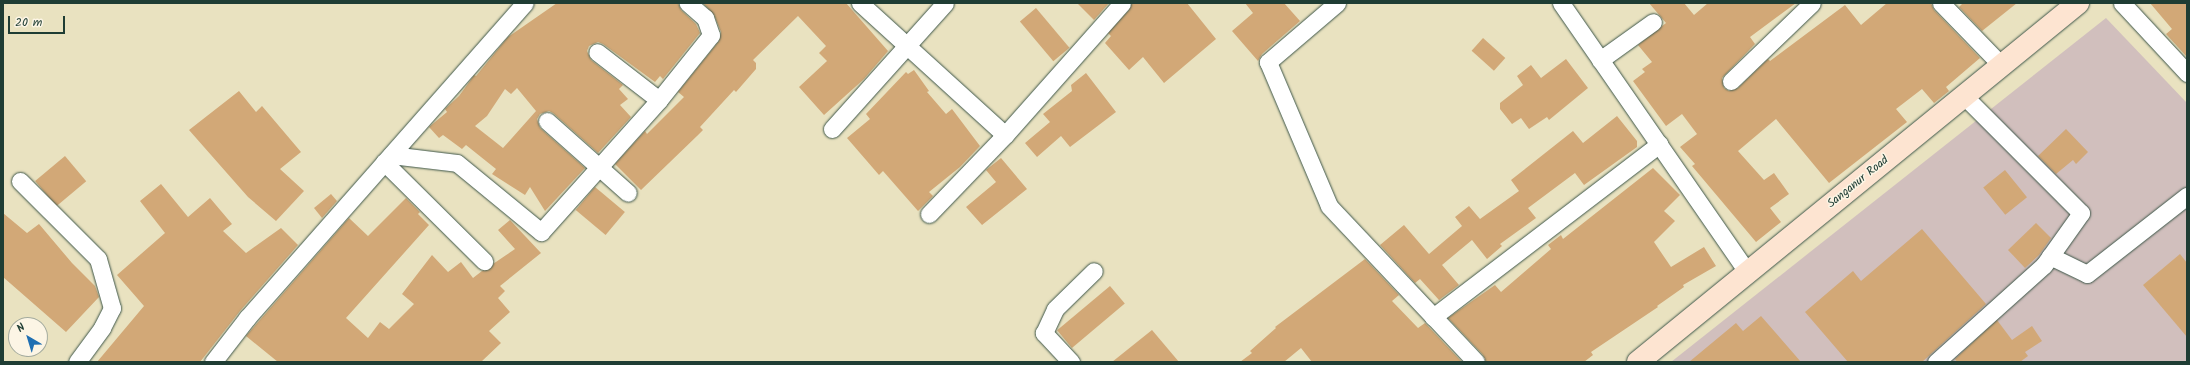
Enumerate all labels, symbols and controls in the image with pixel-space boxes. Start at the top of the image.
scale bar [10,8,67,34]
text: 20 m [15,13,42,32]
street label: Sanganur Road [1824,153,1892,211]
north arrow [8,317,48,357]
text: N [13,319,30,338]

